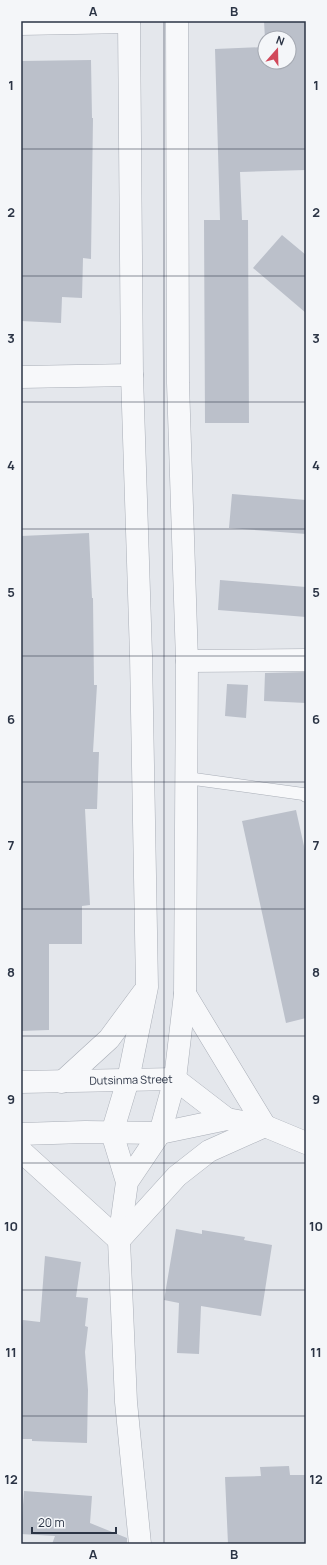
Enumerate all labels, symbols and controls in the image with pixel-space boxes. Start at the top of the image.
text: A [89,2,98,20]
text: B [230,2,238,20]
north arrow [257,30,297,70]
text: N [274,32,287,49]
text: 1 [8,76,14,94]
text: 1 [313,76,319,94]
text: 2 [7,203,15,221]
text: 2 [312,203,320,221]
text: 3 [7,329,15,347]
text: 3 [312,329,320,347]
text: 4 [7,456,15,474]
text: 4 [312,456,320,474]
text: 5 [7,583,15,601]
text: 5 [312,583,320,601]
text: 6 [7,710,15,728]
text: 6 [312,710,320,728]
text: 7 [8,836,15,854]
text: 7 [313,836,320,854]
text: 8 [7,963,15,981]
text: 8 [312,963,320,981]
street label: Dutsinma Street [89,1071,173,1088]
text: 9 [7,1090,15,1108]
text: 9 [312,1090,320,1108]
text: 10 [4,1217,18,1235]
text: 10 [309,1217,323,1235]
text: 11 [5,1343,17,1361]
text: 11 [310,1343,322,1361]
text: 12 [4,1470,18,1488]
text: 12 [309,1470,323,1488]
scale bar [32,1509,116,1535]
text: 20 m [38,1514,65,1531]
text: A [89,1545,98,1563]
text: B [230,1545,238,1563]

